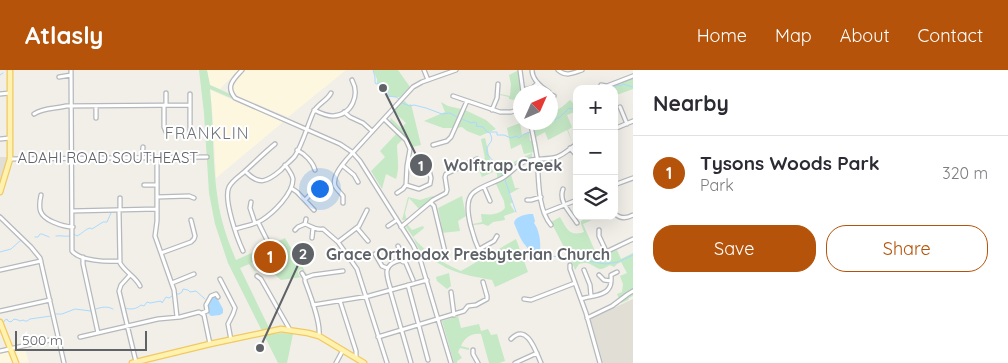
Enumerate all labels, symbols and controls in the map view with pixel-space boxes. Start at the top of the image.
text: Atlasly [25,20,103,50]
text: Home [697,24,747,47]
text: Map [775,24,812,47]
text: About [840,24,890,47]
text: Contact [918,24,983,47]
north arrow [513,85,558,130]
map controls [573,85,618,220]
button: + [573,85,618,130]
text: Nearby [653,90,729,116]
district label: FRANKLIN [165,123,249,143]
button: − [573,130,618,175]
street label: ADAHI ROAD SOUTHEAST [18,148,198,167]
callout: Wolftrap Creek [409,150,572,181]
text: Tysons Woods Park [700,151,880,175]
text: Wolftrap Creek [444,155,562,175]
text: 1 [418,156,424,175]
text: 1 [666,163,672,183]
text: 320 m [942,163,988,183]
button: layers [573,175,618,220]
text: Park [700,175,734,195]
your location [307,176,333,202]
button: Save [653,225,816,272]
button: Share [826,225,988,272]
pin: 1 [254,238,286,276]
callout: Grace Orthodox Presbyterian Church [290,239,620,270]
text: 2 [299,244,307,263]
text: Grace Orthodox Presbyterian Church [326,244,610,264]
scale bar [15,328,148,351]
text: 500 m [22,331,63,349]

